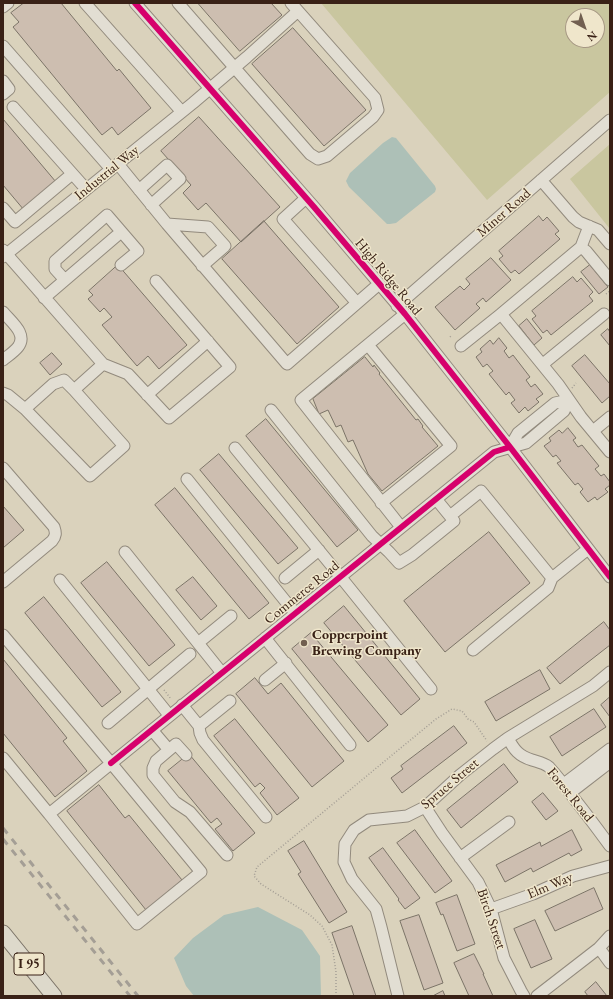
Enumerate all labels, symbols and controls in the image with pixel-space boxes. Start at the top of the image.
north arrow [565,8,605,48]
text: N [584,28,600,45]
street label: Industrial Way [71,142,143,204]
street label: Miner Road [474,185,534,241]
street label: High Ridge Road [351,235,425,319]
street label: Commerce Road [261,558,343,628]
place label: Copperpoint Brewing Company [312,627,421,660]
marker: Copperpoint Brewing Company [299,638,309,648]
street label: Spruce Street [418,755,482,813]
street label: Forest Road [543,765,597,825]
street label: Elm Way [525,869,575,903]
street label: Birch Street [473,887,509,951]
road number: I 95 [14,953,44,975]

